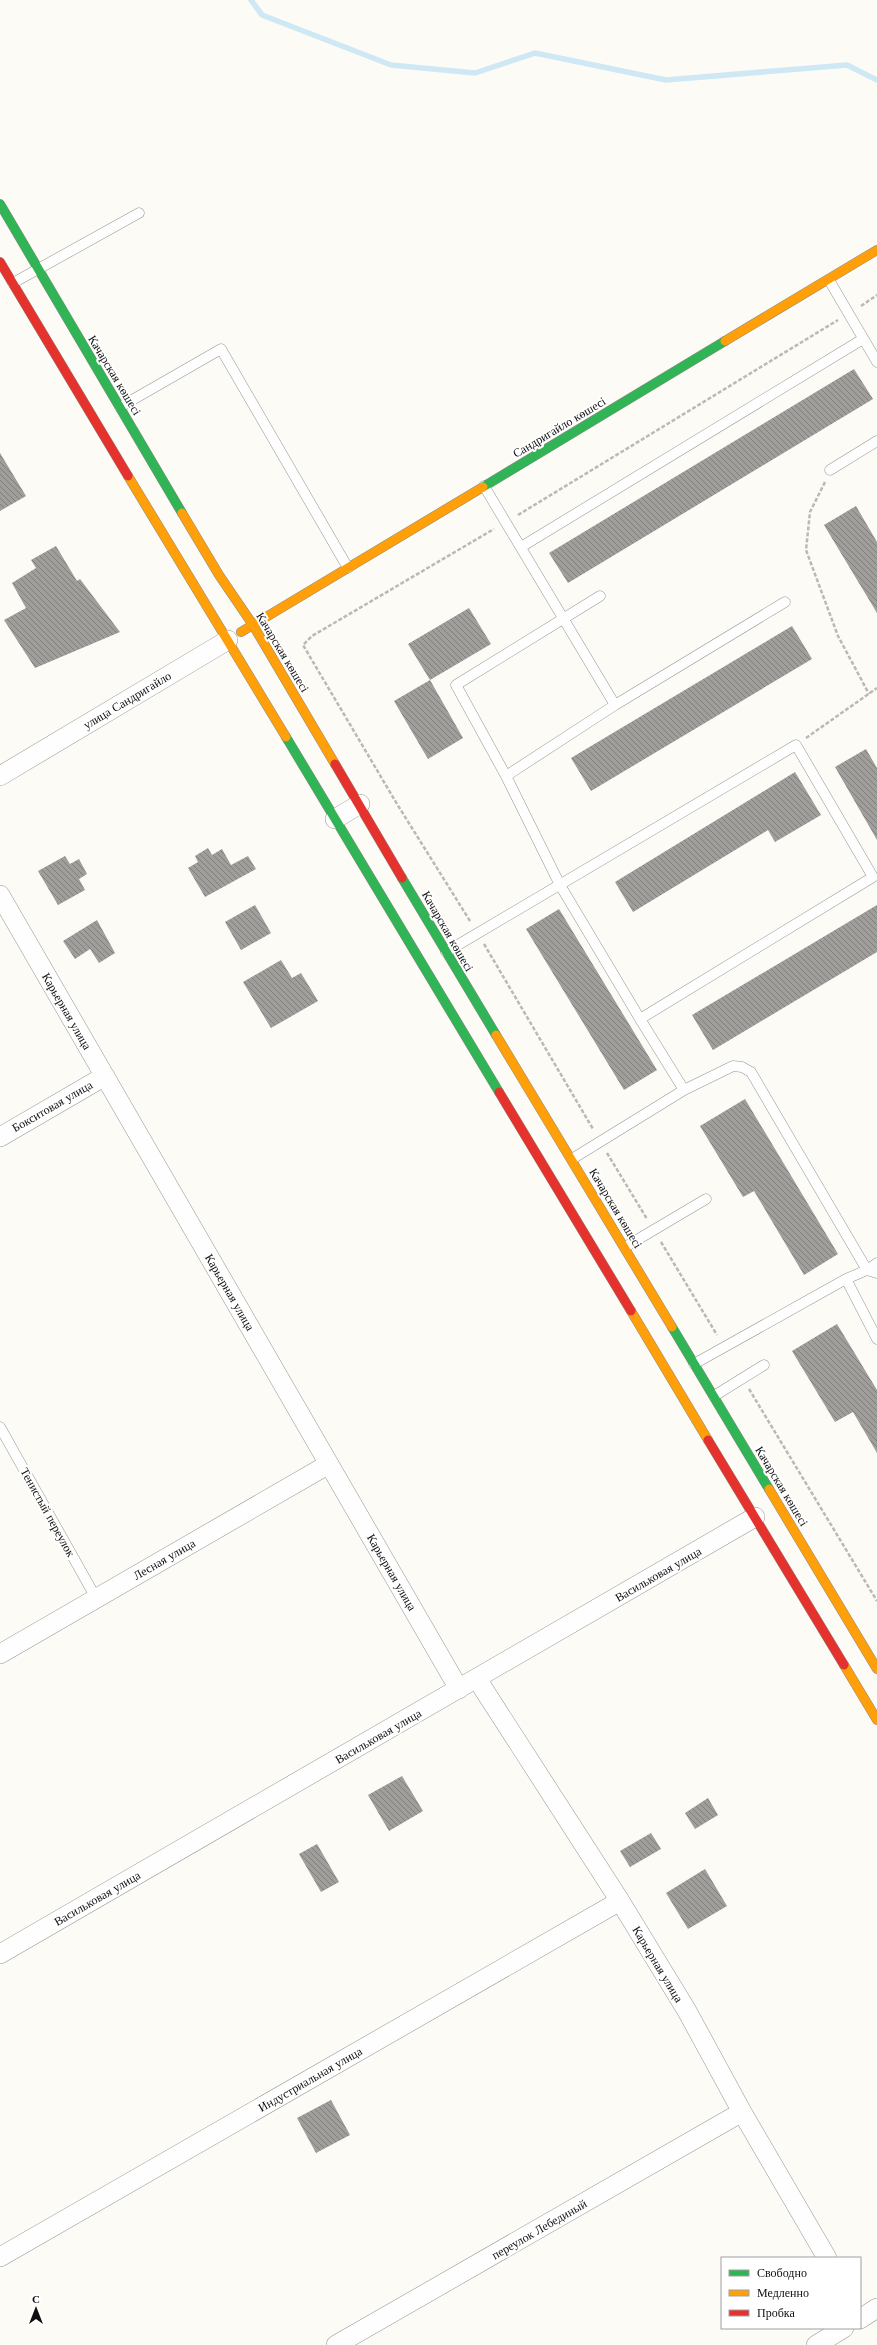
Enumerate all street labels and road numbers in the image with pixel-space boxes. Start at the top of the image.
street label: Качарская көшесі [85,332,145,418]
street label: Сандригайло көшесі [510,393,609,461]
street label: Качарская көшесі [253,609,313,695]
street label: улица Сандригайло [80,668,174,732]
street label: Качарская көшесі [419,888,477,975]
street label: Карьерная улица [39,970,95,1053]
street label: Бокситовая улица [9,1076,96,1135]
street label: Качарская көшесі [586,1165,646,1251]
street label: Карьерная улица [202,1251,258,1334]
street label: Качарская көшесі [752,1443,812,1529]
street label: Тенистый переулок [17,1465,79,1559]
street label: Карьерная улица [364,1531,420,1614]
street label: Лесная улица [130,1535,198,1583]
street label: Васильковая улица [612,1543,704,1605]
street label: Васильковая улица [332,1705,424,1767]
street label: Васильковая улица [51,1867,143,1929]
street label: Карьерная улица [629,1923,687,2005]
street label: Индустриальная улица [255,2043,365,2115]
street label: переулок Лебединый [489,2195,590,2262]

